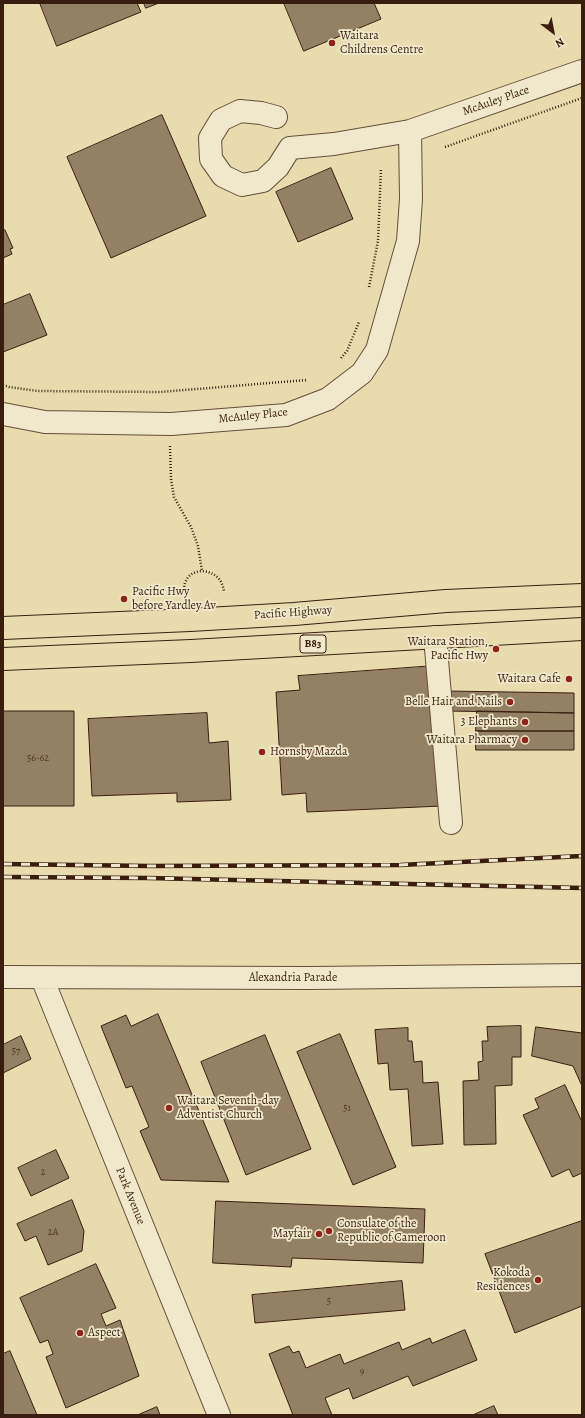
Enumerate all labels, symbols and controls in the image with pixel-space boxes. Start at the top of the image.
north arrow [533,12,573,52]
place label: Waitara Childrens Centre [340,29,423,57]
text: N [552,34,567,51]
marker: Waitara Childrens Centre [327,38,337,48]
street label: McAuley Place [461,83,531,119]
street label: McAuley Place [218,405,288,427]
place label: Pacific Hwy before Yardley Av [132,585,216,613]
marker: Pacific Hwy before Yardley Av [119,594,129,604]
street label: Pacific Highway [253,603,333,623]
road number: B83 [300,635,326,653]
place label: Waitara Station, Pacific Hwy [407,635,488,663]
marker: Waitara Station, Pacific Hwy [491,644,501,654]
place label: Waitara Cafe [498,672,561,686]
marker: Waitara Cafe [564,674,574,684]
place label: Belle Hair and Nails [405,695,502,709]
marker: Belle Hair and Nails [505,697,515,707]
place label: 3 Elephants [461,715,517,729]
marker: 3 Elephants [520,717,530,727]
place label: Waitara Pharmacy [427,733,517,747]
marker: Waitara Pharmacy [520,735,530,745]
place label: Hornsby Mazda [270,745,348,759]
marker: Hornsby Mazda [257,747,267,757]
house number: 56-62 [27,753,49,765]
street label: Alexandria Parade [249,971,337,985]
house number: 57 [12,1046,20,1058]
place label: Waitara Seventh-day Adventist Church [177,1094,279,1122]
marker: Waitara Seventh-day Adventist Church [164,1103,174,1113]
house number: 51 [343,1103,351,1115]
street label: Park Avenue [112,1165,148,1227]
house number: 2 [41,1167,45,1179]
place label: Consulate of the Republic of Cameroon [337,1217,446,1245]
marker: Consulate of the Republic of Cameroon [324,1226,334,1236]
house number: 2A [48,1227,58,1239]
place label: Mayfair [273,1227,311,1241]
marker: Mayfair [314,1229,324,1239]
place label: Kokoda Residences [476,1266,530,1294]
marker: Kokoda Residences [533,1275,543,1285]
house number: 5 [327,1296,331,1308]
place label: Aspect [88,1326,121,1340]
marker: Aspect [75,1328,85,1338]
house number: 9 [360,1366,364,1378]

